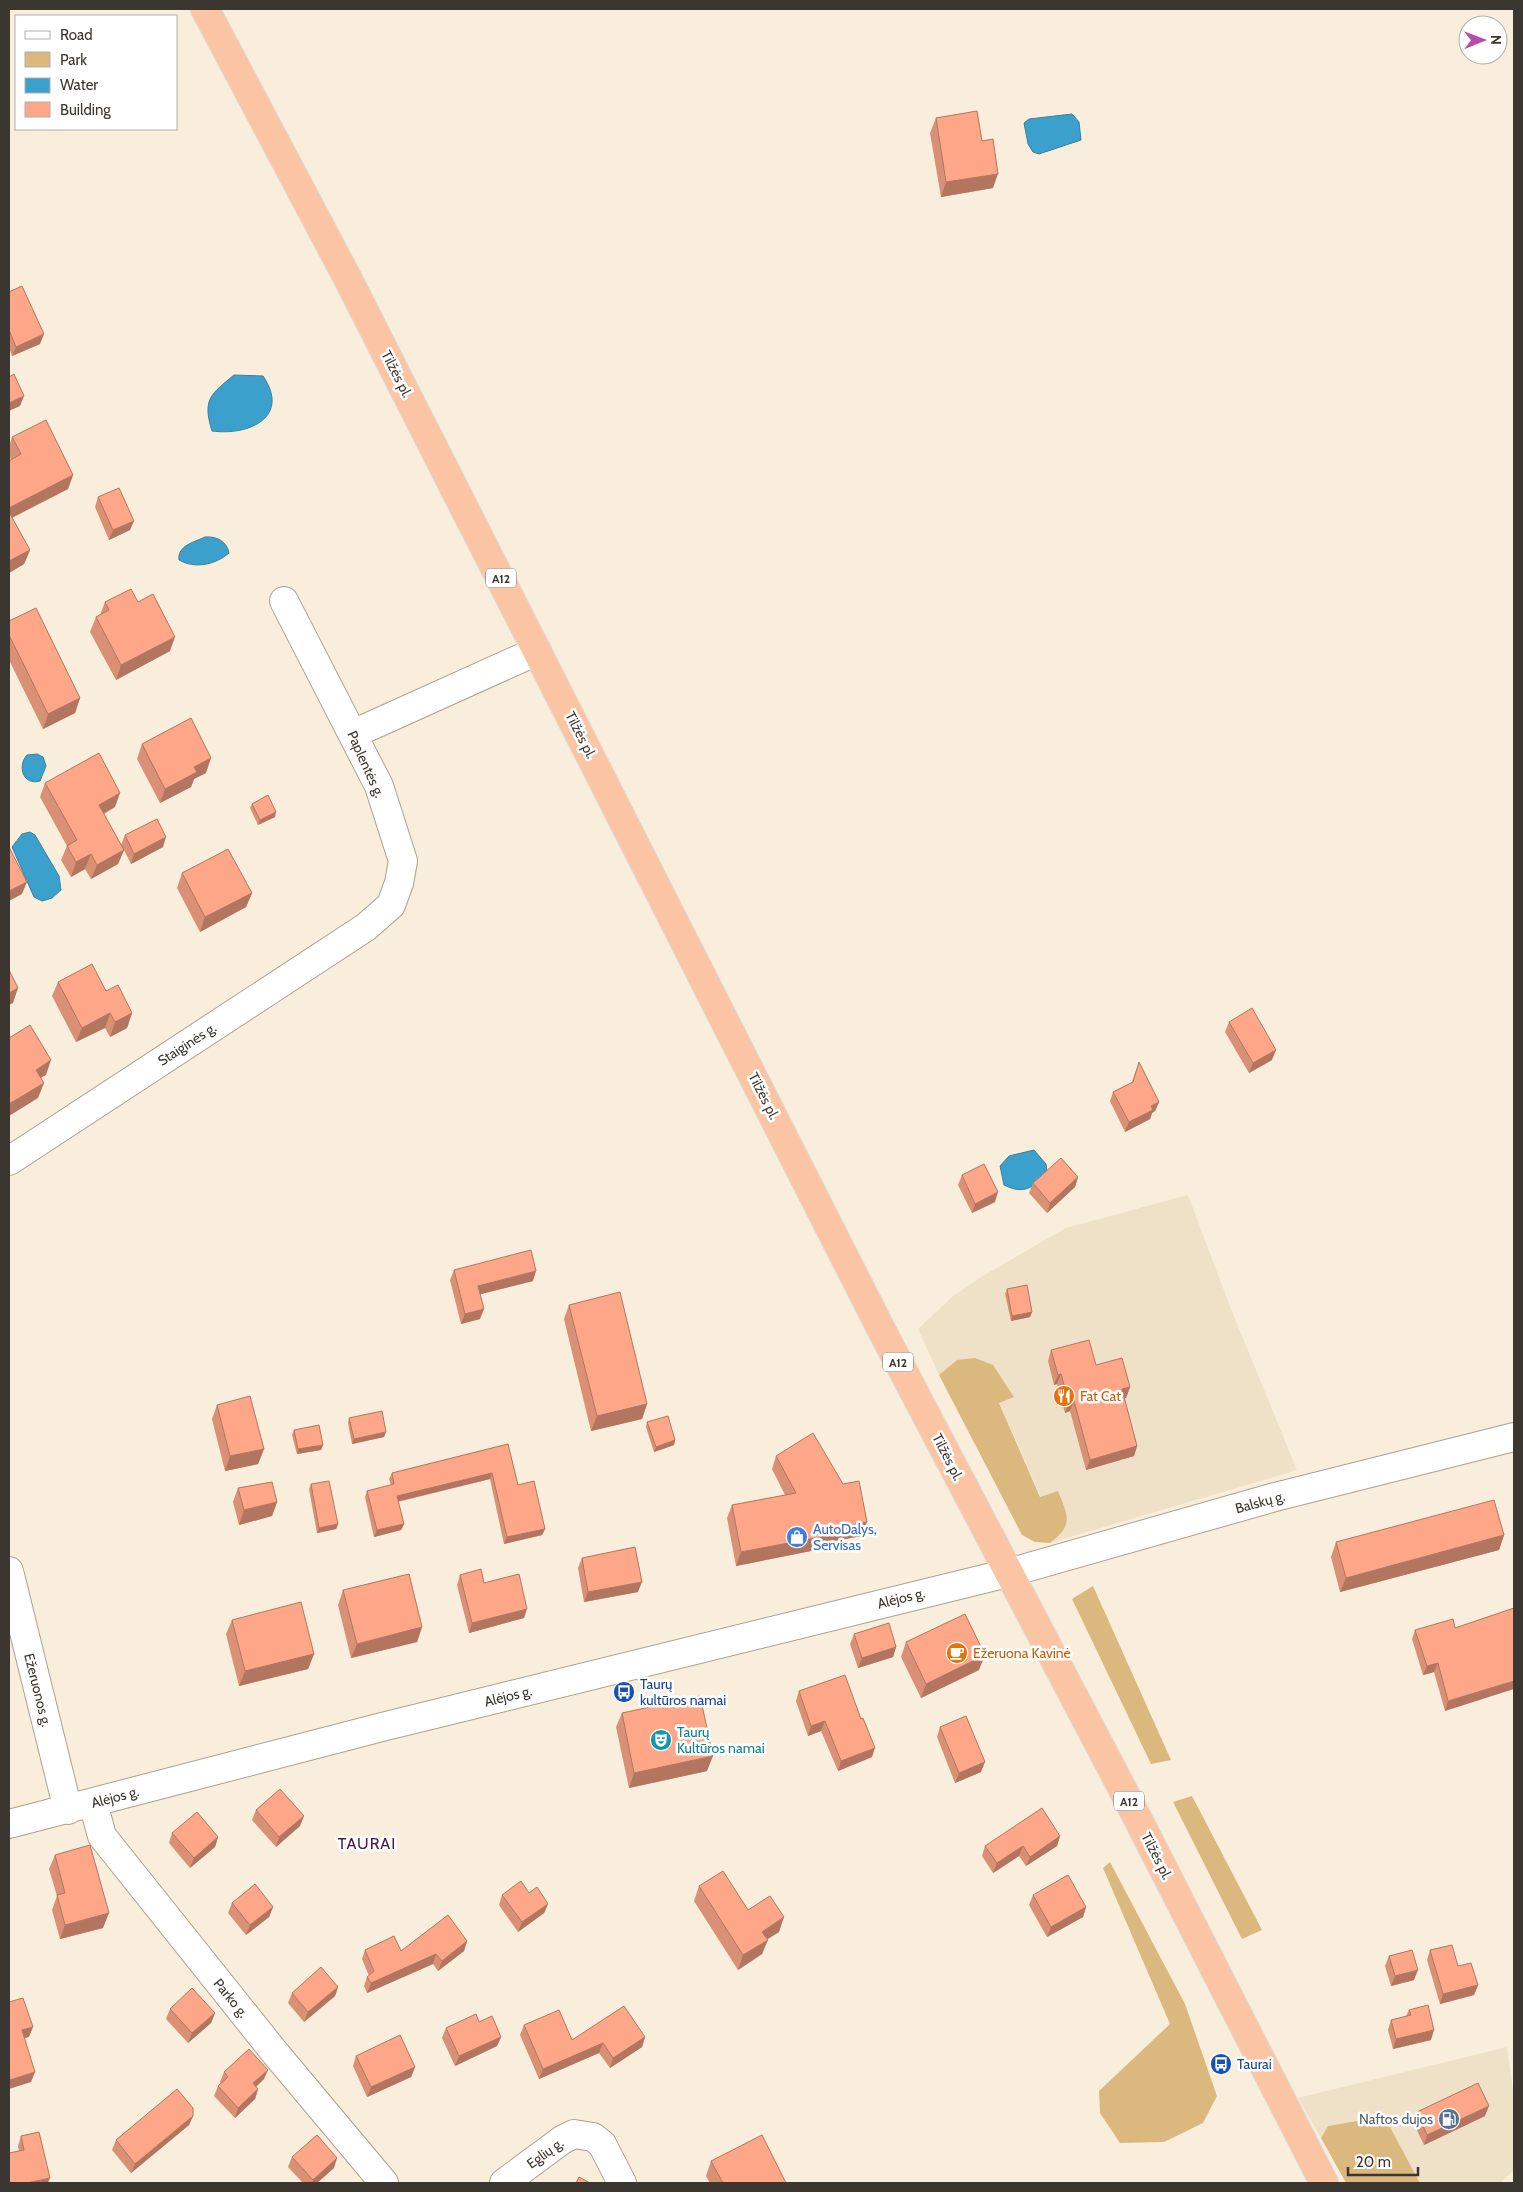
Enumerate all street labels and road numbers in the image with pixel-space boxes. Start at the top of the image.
street label: Tilžės pl. [378,347,416,401]
road number: A12 [486,568,516,588]
street label: Tilžės pl. [562,708,600,762]
street label: Paplentės g. [343,728,389,800]
street label: Staiginės g. [154,1018,220,1070]
street label: Tilžės pl. [745,1069,783,1123]
road number: A12 [883,1352,913,1371]
street label: Tilžės pl. [929,1430,967,1484]
street label: Balskų g. [1233,1487,1287,1517]
street label: Alėjos g. [875,1583,927,1613]
street label: Ežeruonos g. [20,1651,56,1729]
street label: Alėjos g. [482,1681,534,1711]
street label: Alėjos g. [89,1782,141,1812]
road number: A12 [1114,1792,1144,1810]
street label: Tilžės pl. [1138,1829,1176,1883]
street label: Parko g. [210,1975,252,2021]
street label: Eglių g. [523,2134,567,2172]

